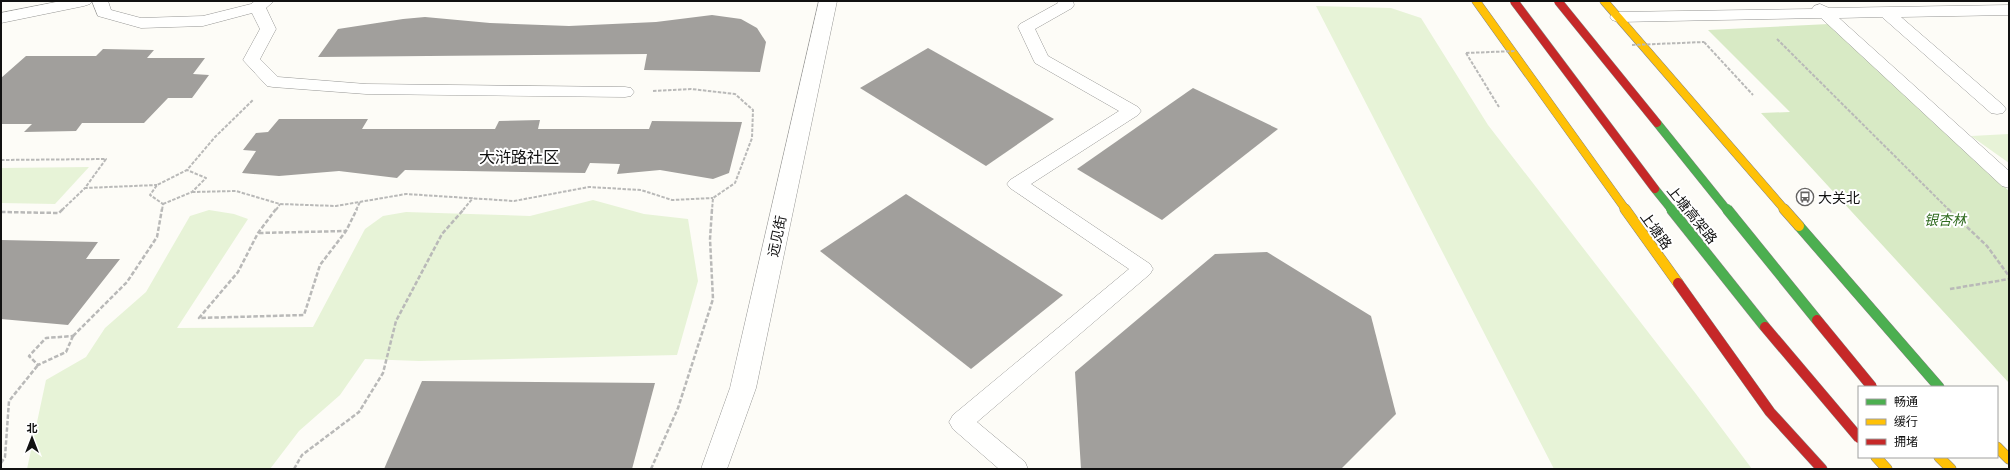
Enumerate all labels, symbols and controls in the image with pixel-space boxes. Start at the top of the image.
district label: 大浒路社区 [479,144,559,168]
street label: 上塘高架路 [1663,181,1723,247]
bus stop icon: 大关北 [1795,187,1815,207]
place label: 大关北 [1818,187,1860,207]
street label: 上塘路 [1637,207,1677,253]
park label: 银杏林 [1924,209,1968,229]
street label: 远见街 [762,213,790,259]
legend [1858,386,1998,458]
text: 畅通 [1894,392,1918,410]
text: 缓行 [1894,412,1918,430]
north arrow [12,418,52,458]
text: 北 [27,419,38,435]
text: 拥堵 [1894,432,1918,450]

